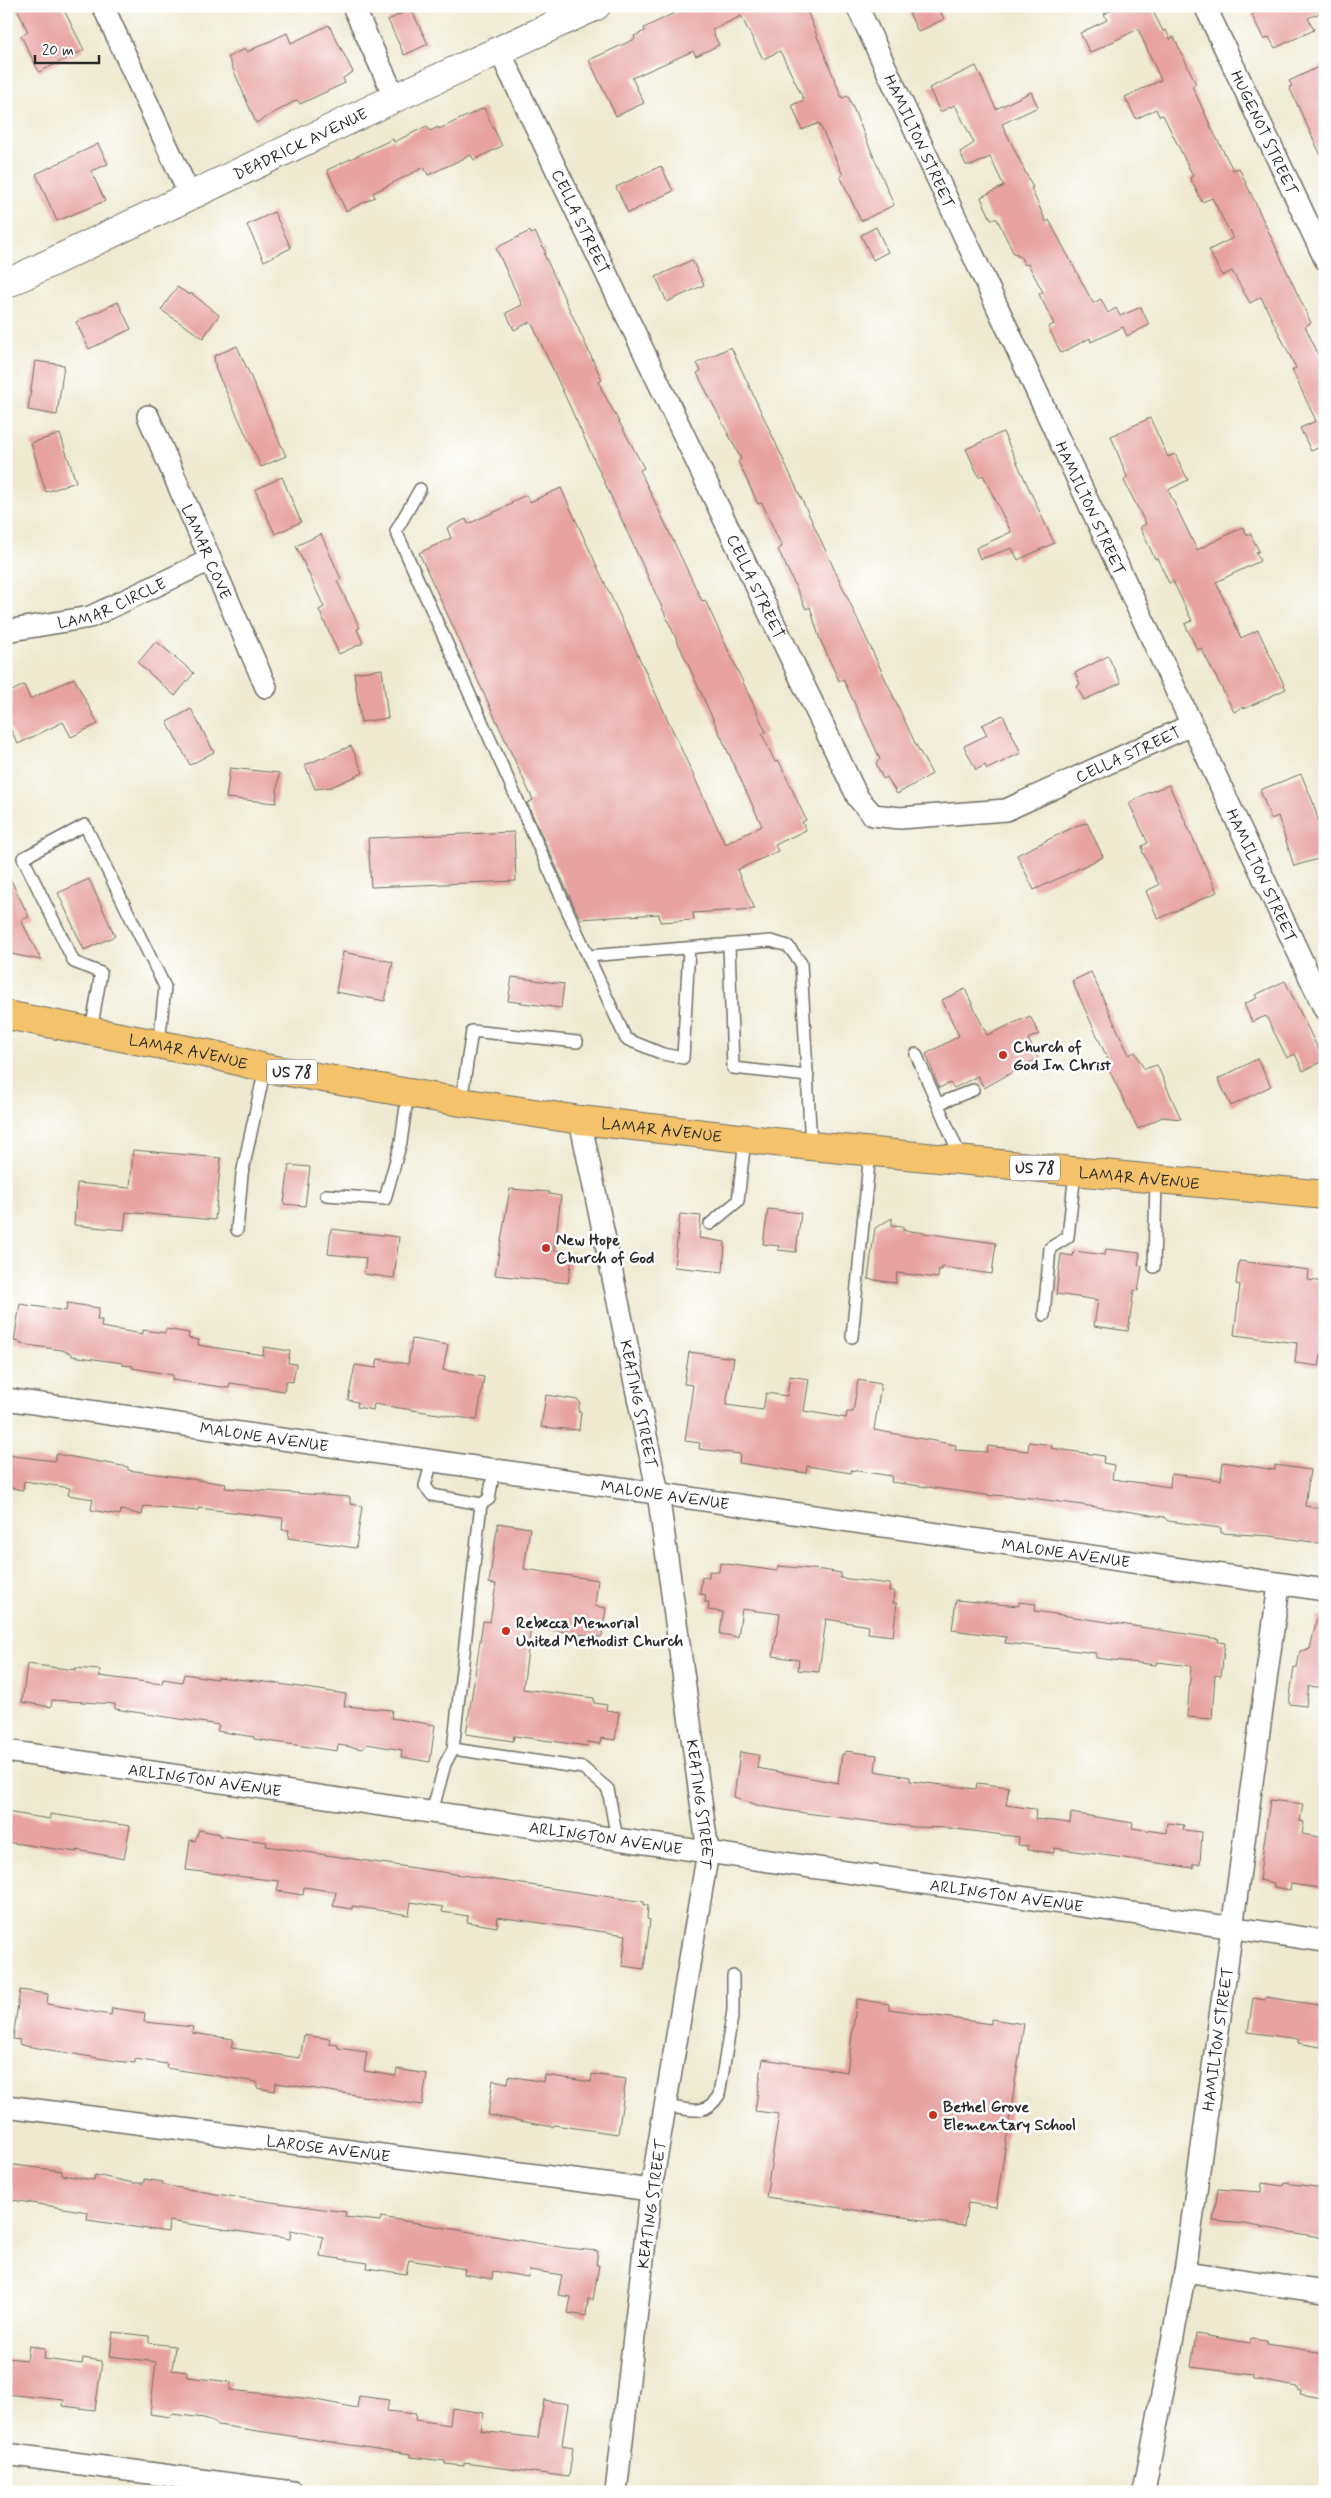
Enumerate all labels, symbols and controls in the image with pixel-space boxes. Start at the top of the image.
scale bar [35,32,99,64]
text: 20 m [42,41,74,61]
street label: HUGENOT STREET [1225,67,1303,200]
street label: HAMILTON STREET [878,71,959,212]
street label: DEADRICK AVENUE [230,104,371,186]
street label: CELLA STREET [546,166,614,278]
street label: HAMILTON STREET [1050,439,1130,579]
street label: LAMAR COVE [176,502,236,603]
street label: CELLA STREET [721,531,789,643]
street label: LAMAR CIRCLE [56,573,170,634]
street label: CELLA STREET [1073,722,1184,789]
street label: HAMILTON STREET [1221,806,1301,946]
street label: LAMAR AVENUE [127,1030,250,1075]
place label: Church of God In Christ [1013,1037,1112,1076]
marker: Church of God In Christ [997,1049,1009,1061]
road number: US 78 [267,1060,317,1084]
street label: LAMAR AVENUE [600,1113,723,1148]
road number: US 78 [1010,1156,1060,1180]
street label: LAMAR AVENUE [1078,1163,1201,1195]
place label: New Hope Church of God [556,1230,654,1269]
marker: New Hope Church of God [540,1242,552,1254]
street label: KEATING STREET [614,1338,662,1471]
street label: MALONE AVENUE [198,1418,330,1458]
street label: MALONE AVENUE [599,1476,731,1516]
street label: MALONE AVENUE [1000,1534,1131,1574]
place label: Rebecca Memorial United Methodist Church [516,1613,684,1652]
marker: Rebecca Memorial United Methodist Church [500,1625,512,1637]
street label: KEATING STREET [680,1738,718,1871]
street label: ARLINGTON AVENUE [127,1760,283,1803]
street label: ARLINGTON AVENUE [528,1817,684,1860]
street label: ARLINGTON AVENUE [928,1875,1084,1918]
street label: HAMILTON STREET [1198,1966,1239,2112]
place label: Bethel Grove Elementary School [943,2097,1076,2136]
marker: Bethel Grove Elementary School [927,2109,939,2121]
street label: LAROSE AVENUE [265,2131,391,2168]
street label: KEATING STREET [633,2137,672,2270]

